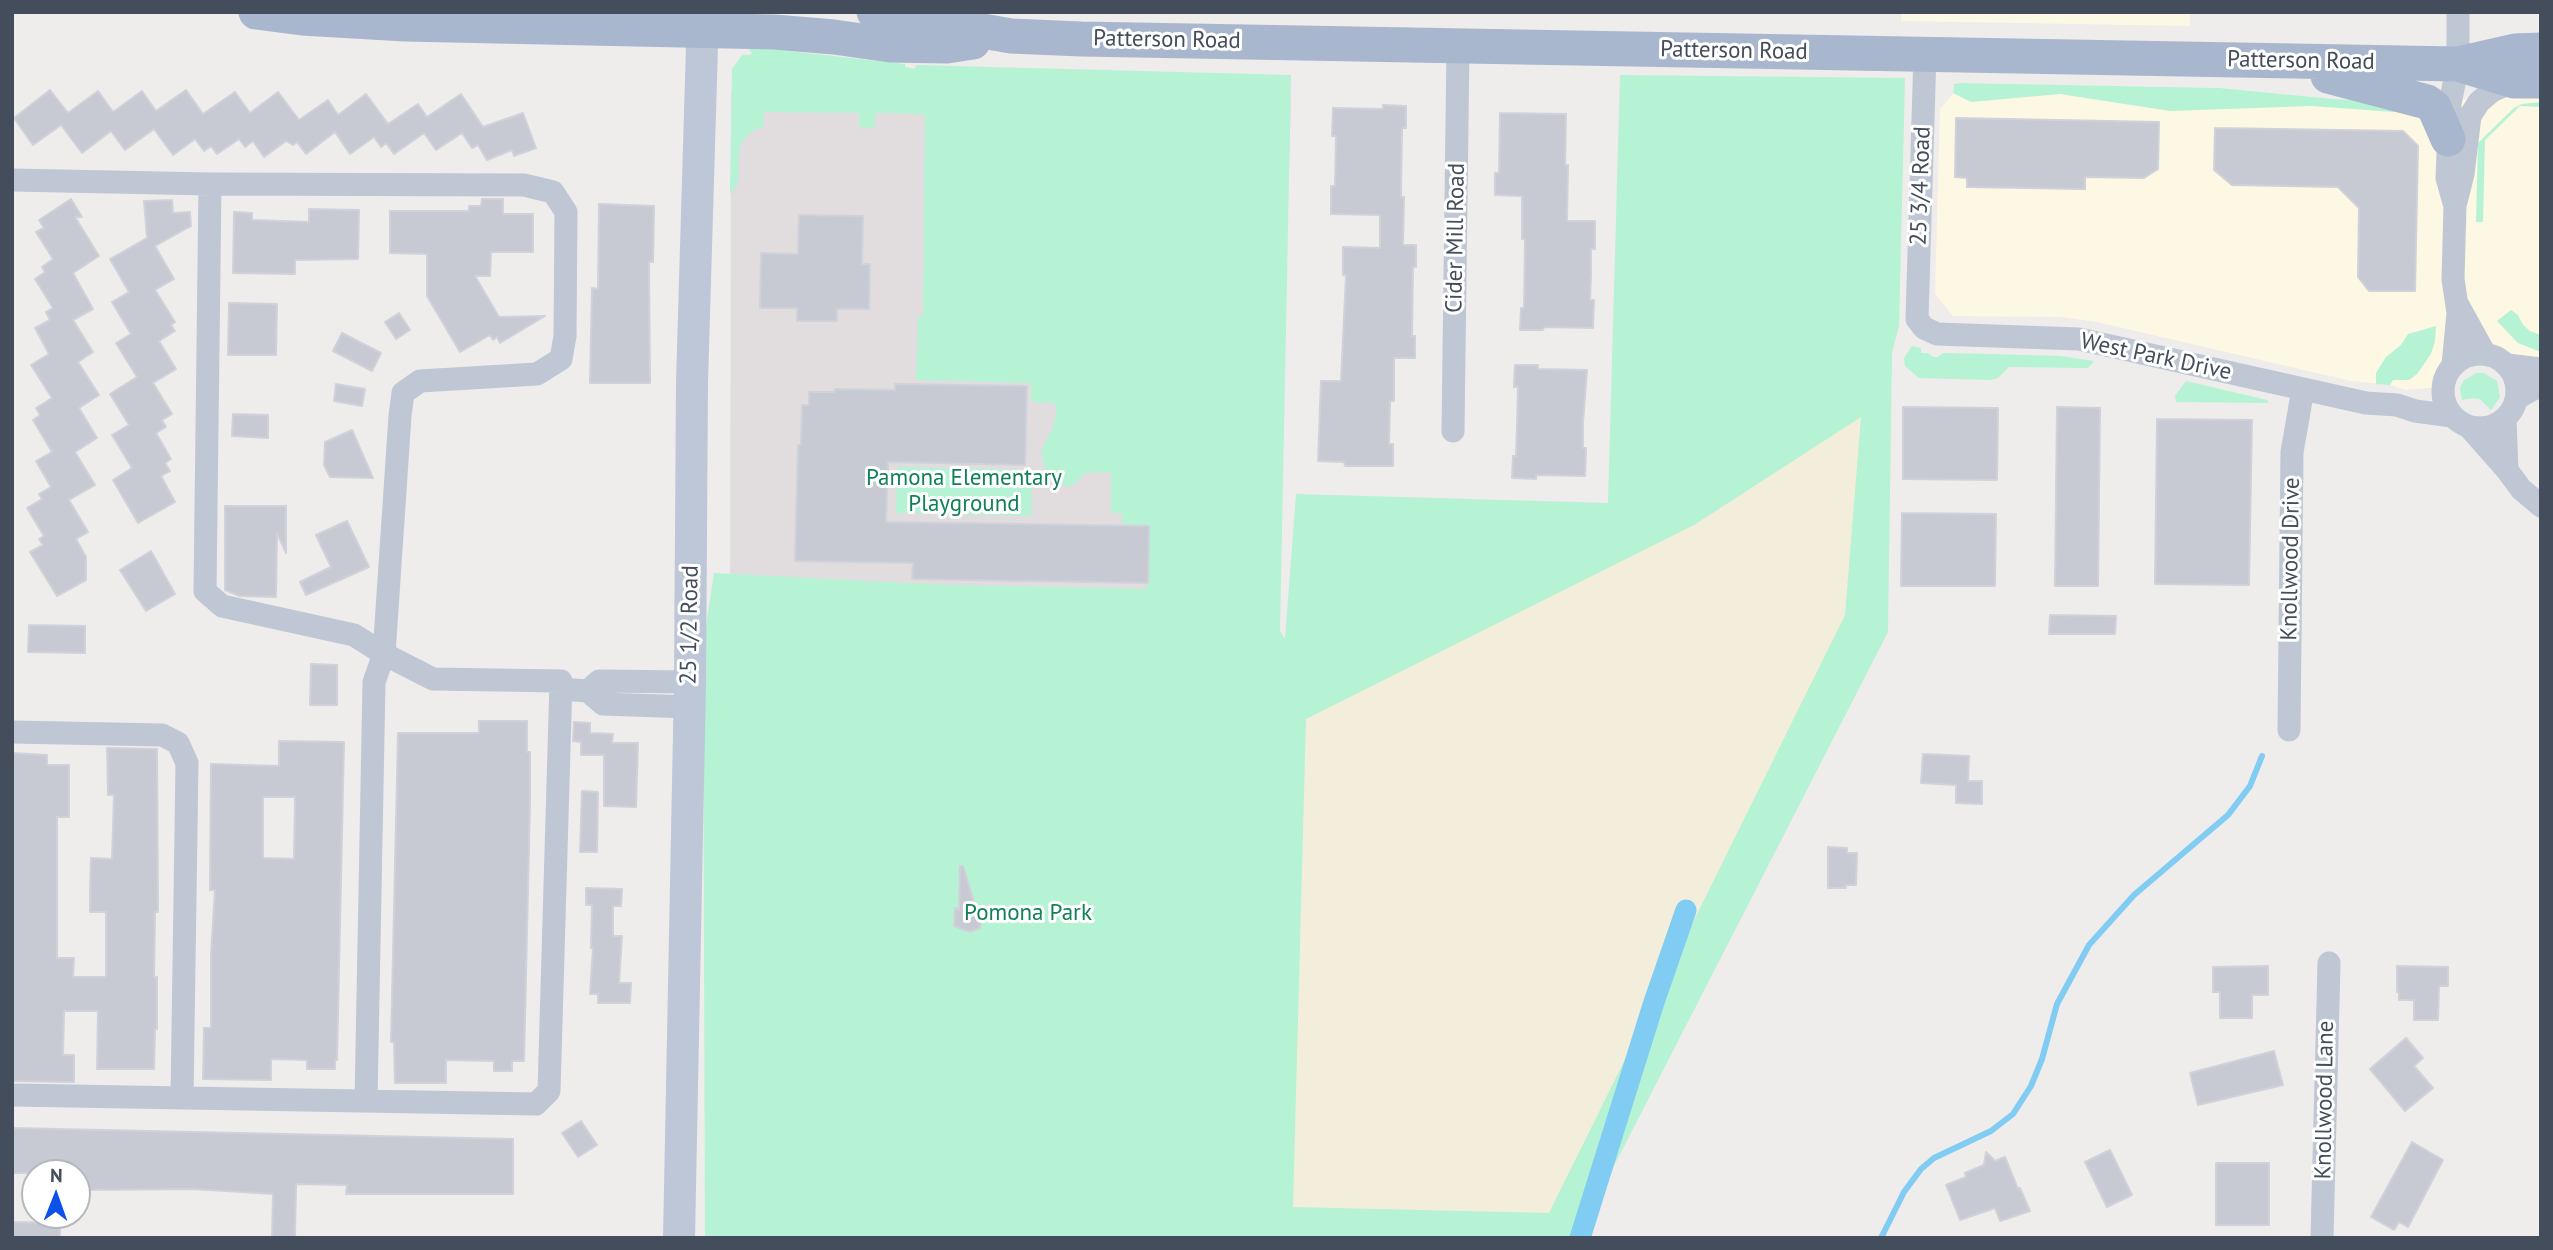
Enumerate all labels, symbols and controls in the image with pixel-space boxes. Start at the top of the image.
street label: Patterson Road [1093,25,1241,55]
street label: Patterson Road [1660,36,1808,66]
street label: Patterson Road [2227,46,2375,76]
street label: 25 3/4 Road [1905,126,1937,246]
street label: Cider Mill Road [1441,163,1471,313]
street label: West Park Drive [2078,328,2234,386]
park label: Pamona Elementary Playground [866,464,1062,518]
street label: Knollwood Drive [2276,477,2306,641]
street label: 25 1/2 Road [675,565,705,685]
park label: Pomona Park [964,899,1092,927]
street label: Knollwood Lane [2310,1020,2340,1180]
north arrow [21,1159,91,1229]
text: N [50,1163,63,1187]

